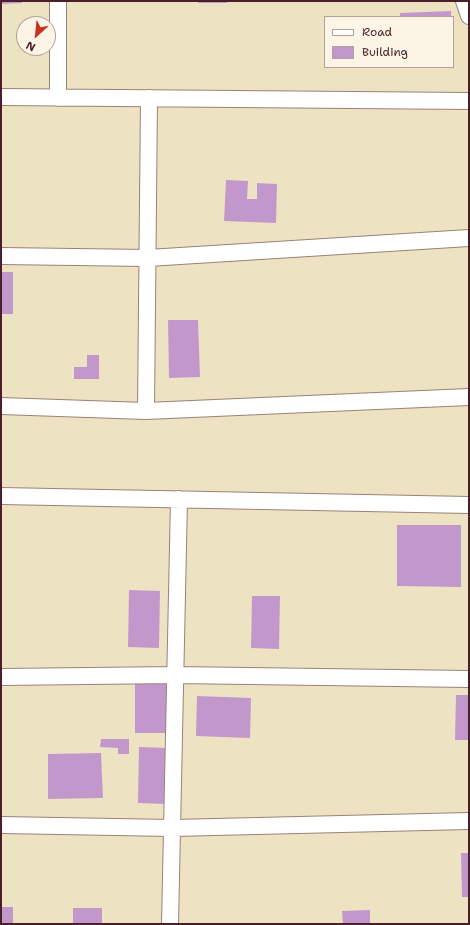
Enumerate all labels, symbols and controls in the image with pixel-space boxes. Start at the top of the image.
north arrow [16,16,56,56]
legend [324,16,454,68]
text: Road [362,24,392,40]
text: N [23,38,38,55]
text: Building [362,44,408,60]

